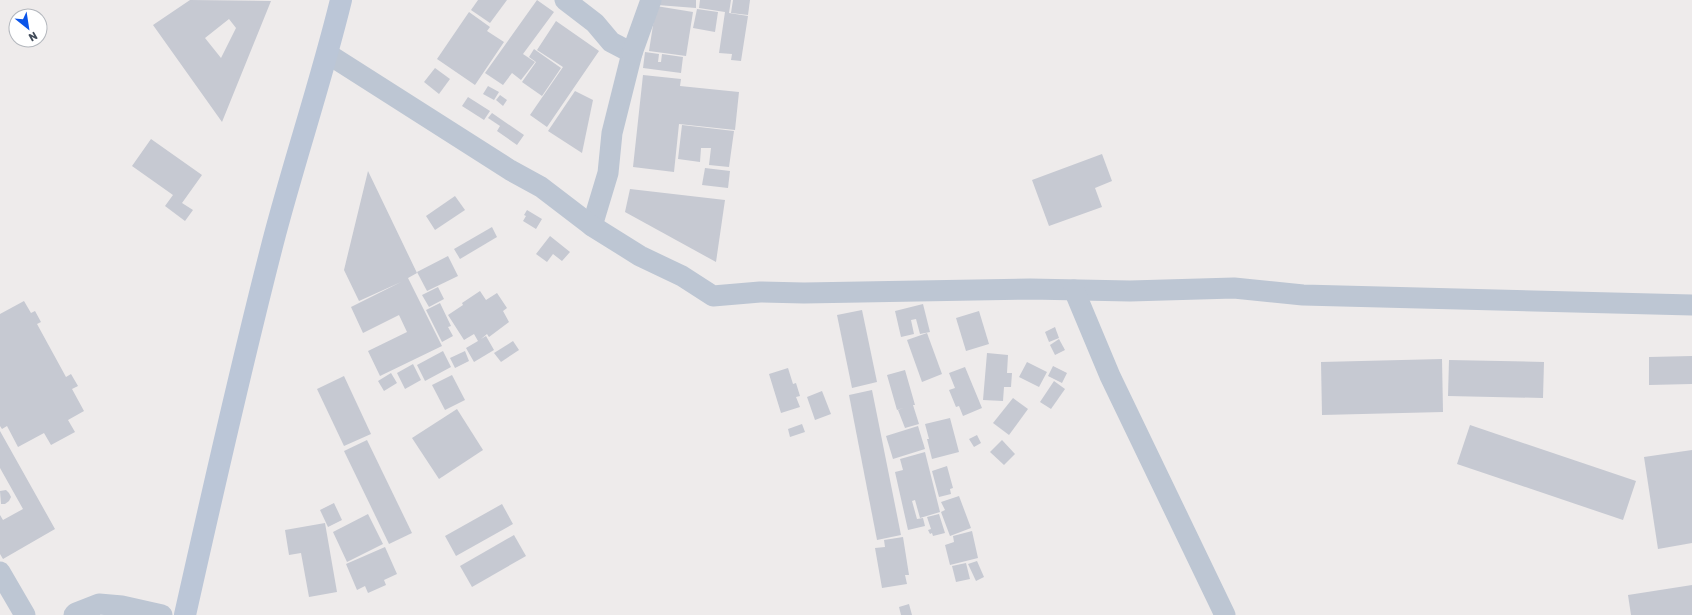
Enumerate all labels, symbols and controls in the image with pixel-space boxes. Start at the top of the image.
north arrow [8,8,48,48]
text: N [26,29,39,44]

